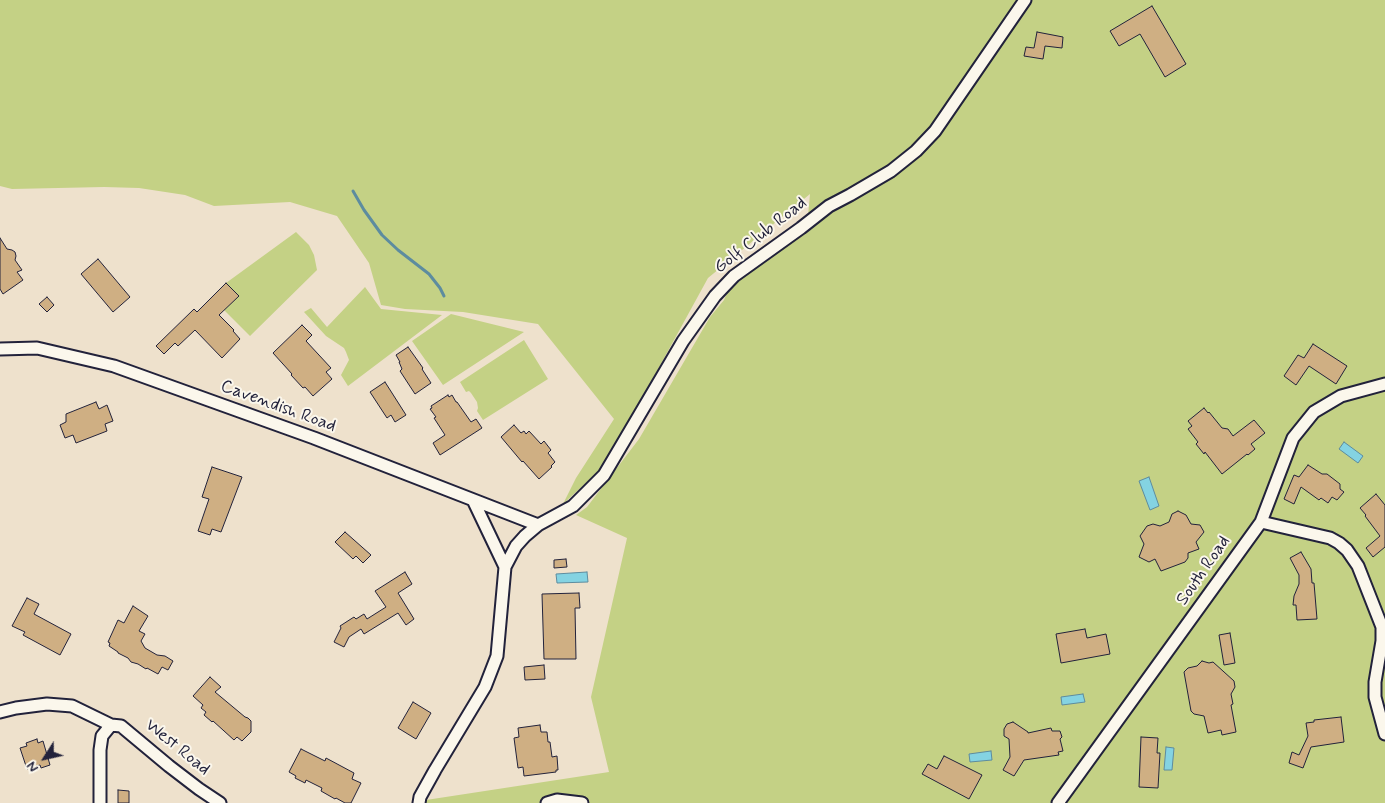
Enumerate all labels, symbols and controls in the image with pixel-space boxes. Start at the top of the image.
street label: Golf Club Road [710,193,812,279]
street label: Cavendish Road [217,376,339,438]
street label: South Road [1172,532,1236,610]
street label: West Road [140,715,214,781]
north arrow [20,733,70,783]
text: N [23,758,43,776]

